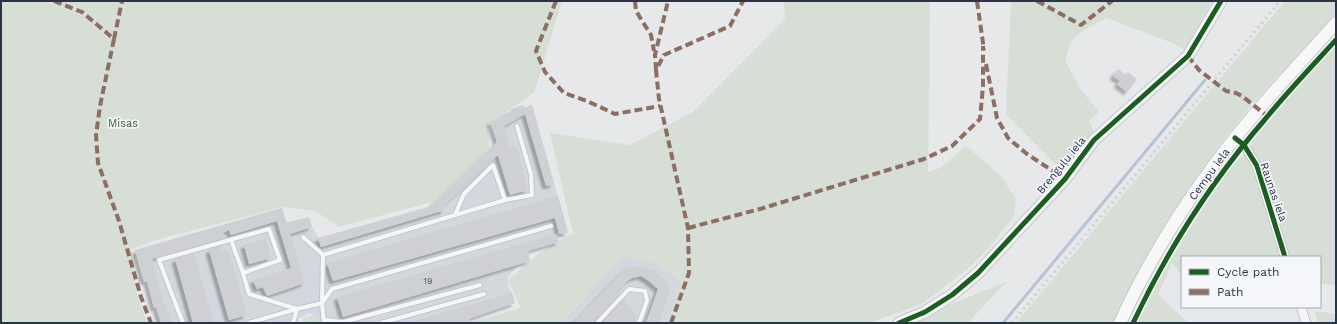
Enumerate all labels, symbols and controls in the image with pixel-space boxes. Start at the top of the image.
park label: Misas [108,117,138,130]
street label: Brenguļu iela [1034,134,1088,197]
street label: Cempu iela [1186,146,1232,203]
street label: Raunas iela [1257,161,1290,223]
legend [1181,256,1321,308]
text: Cycle path [1217,265,1279,279]
house number: 19 [423,276,433,286]
text: Path [1217,285,1243,299]

